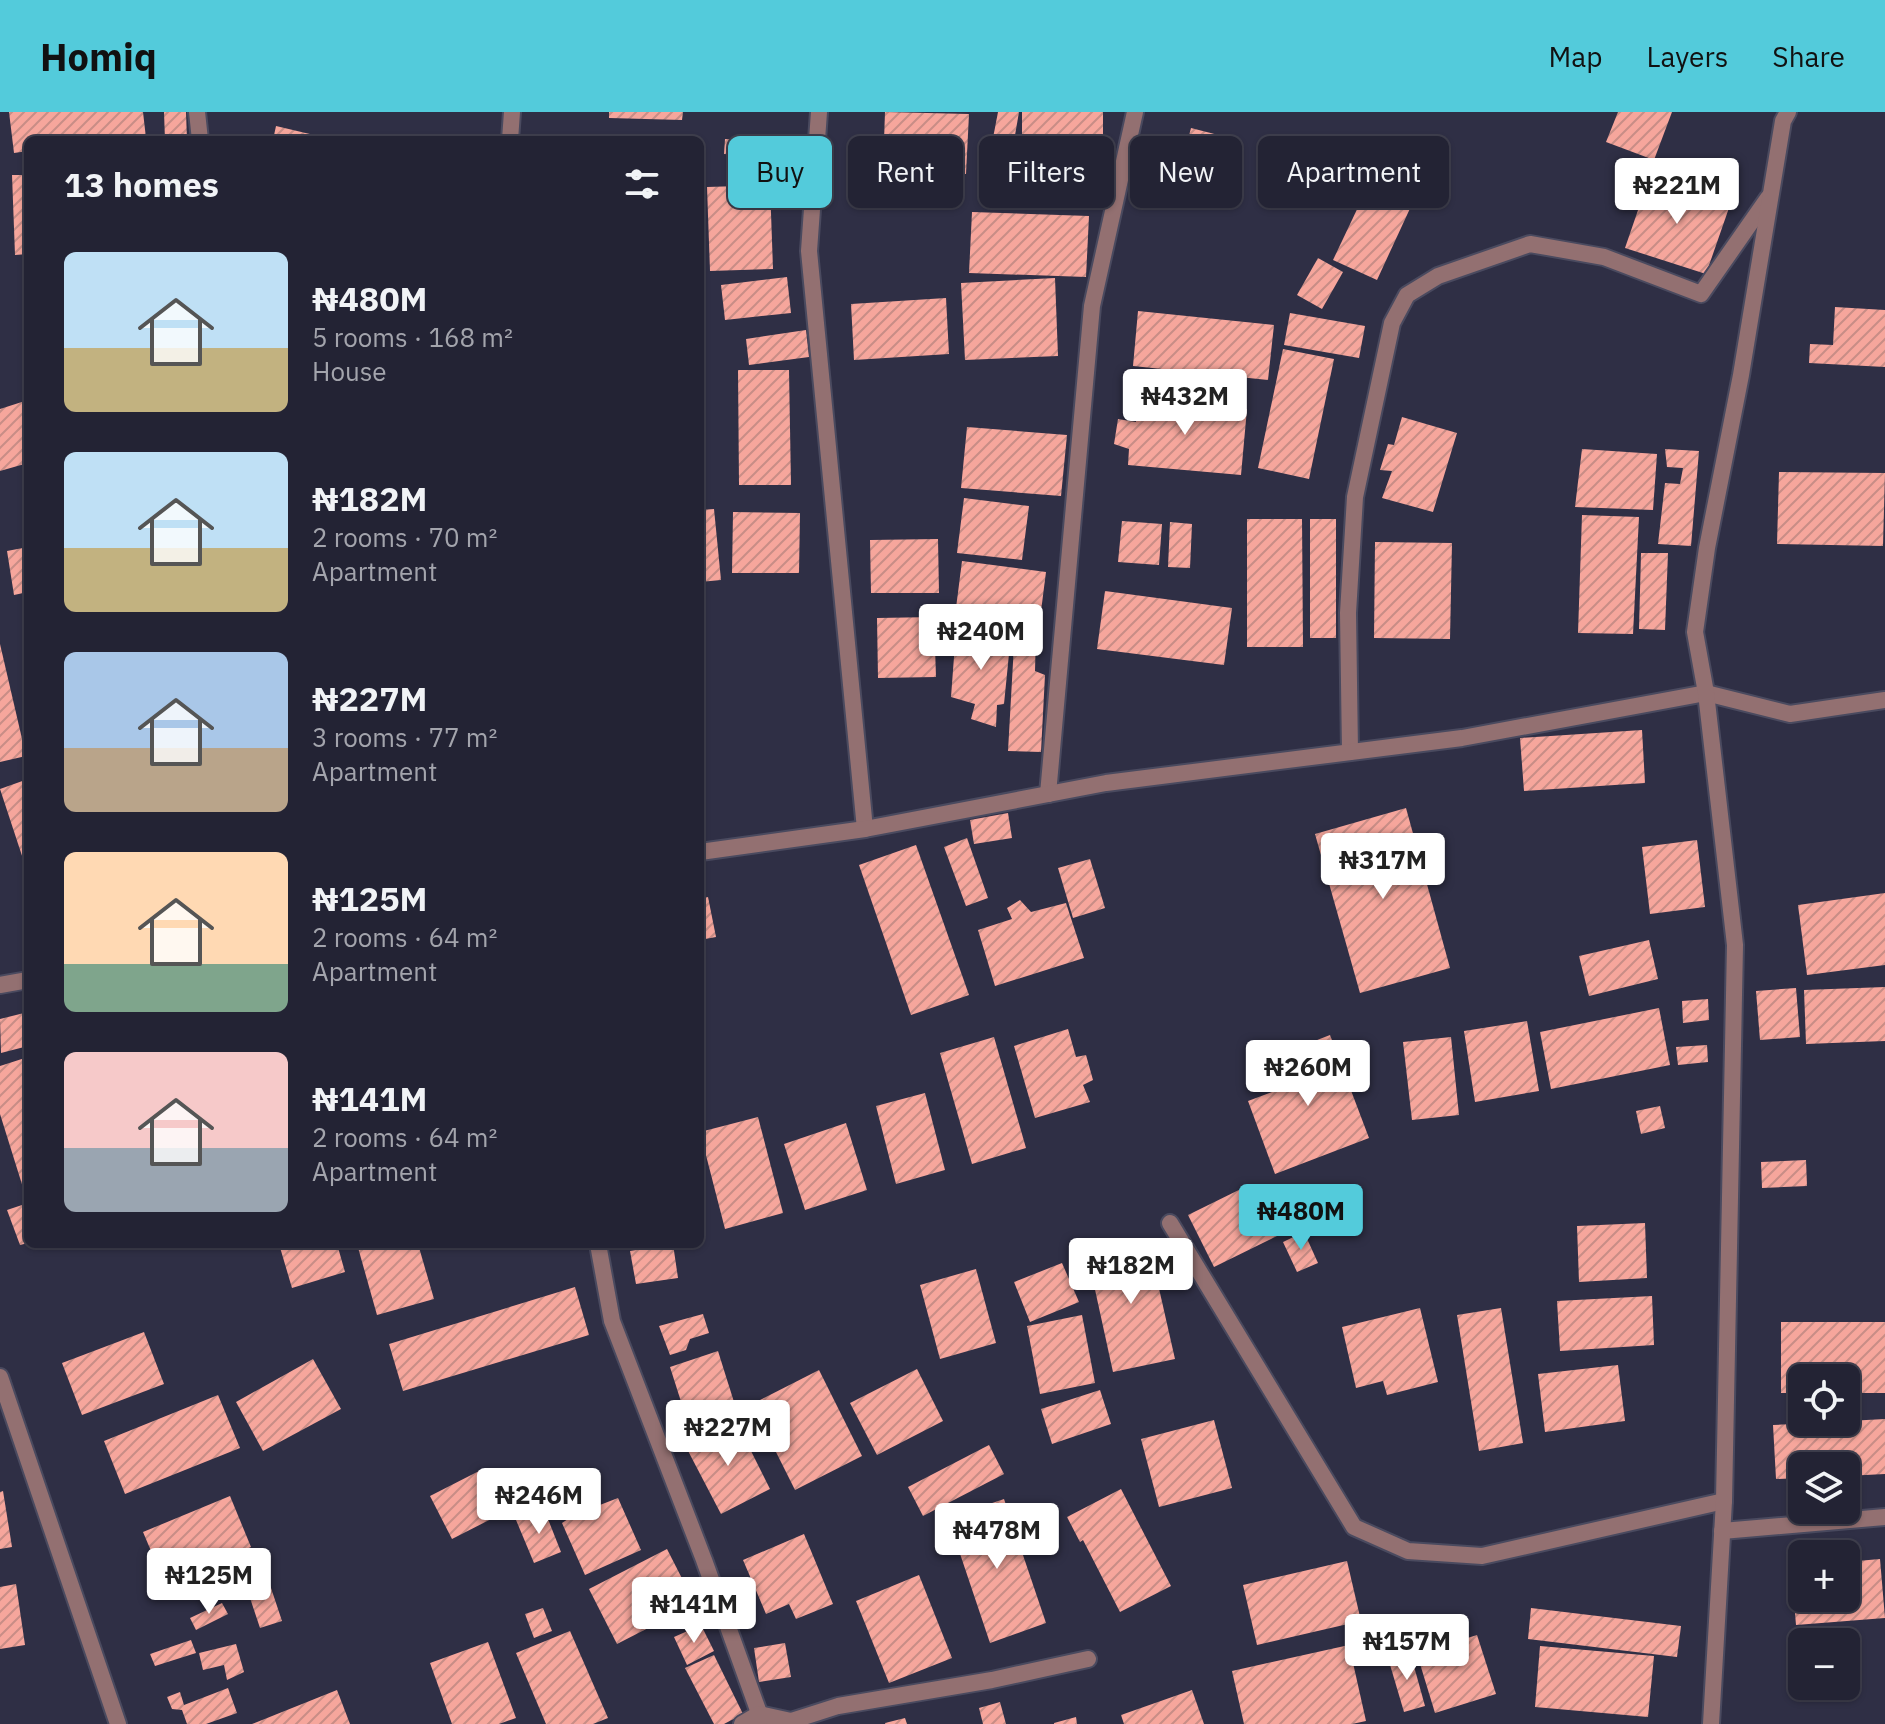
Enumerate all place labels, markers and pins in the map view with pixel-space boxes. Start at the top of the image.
pin: ₦221M [1621,158,1733,226]
pin: ₦432M [1129,369,1241,437]
pin: ₦240M [925,604,1037,672]
pin: ₦317M [1327,833,1439,901]
pin: ₦260M [1252,1040,1364,1108]
pin: ₦480M [1245,1184,1357,1252]
pin: ₦182M [1075,1238,1187,1306]
pin: ₦227M [672,1400,784,1468]
pin: ₦246M [483,1468,595,1536]
pin: ₦478M [941,1503,1053,1571]
pin: ₦125M [153,1548,265,1616]
pin: ₦141M [638,1577,750,1645]
pin: ₦157M [1351,1614,1463,1682]

